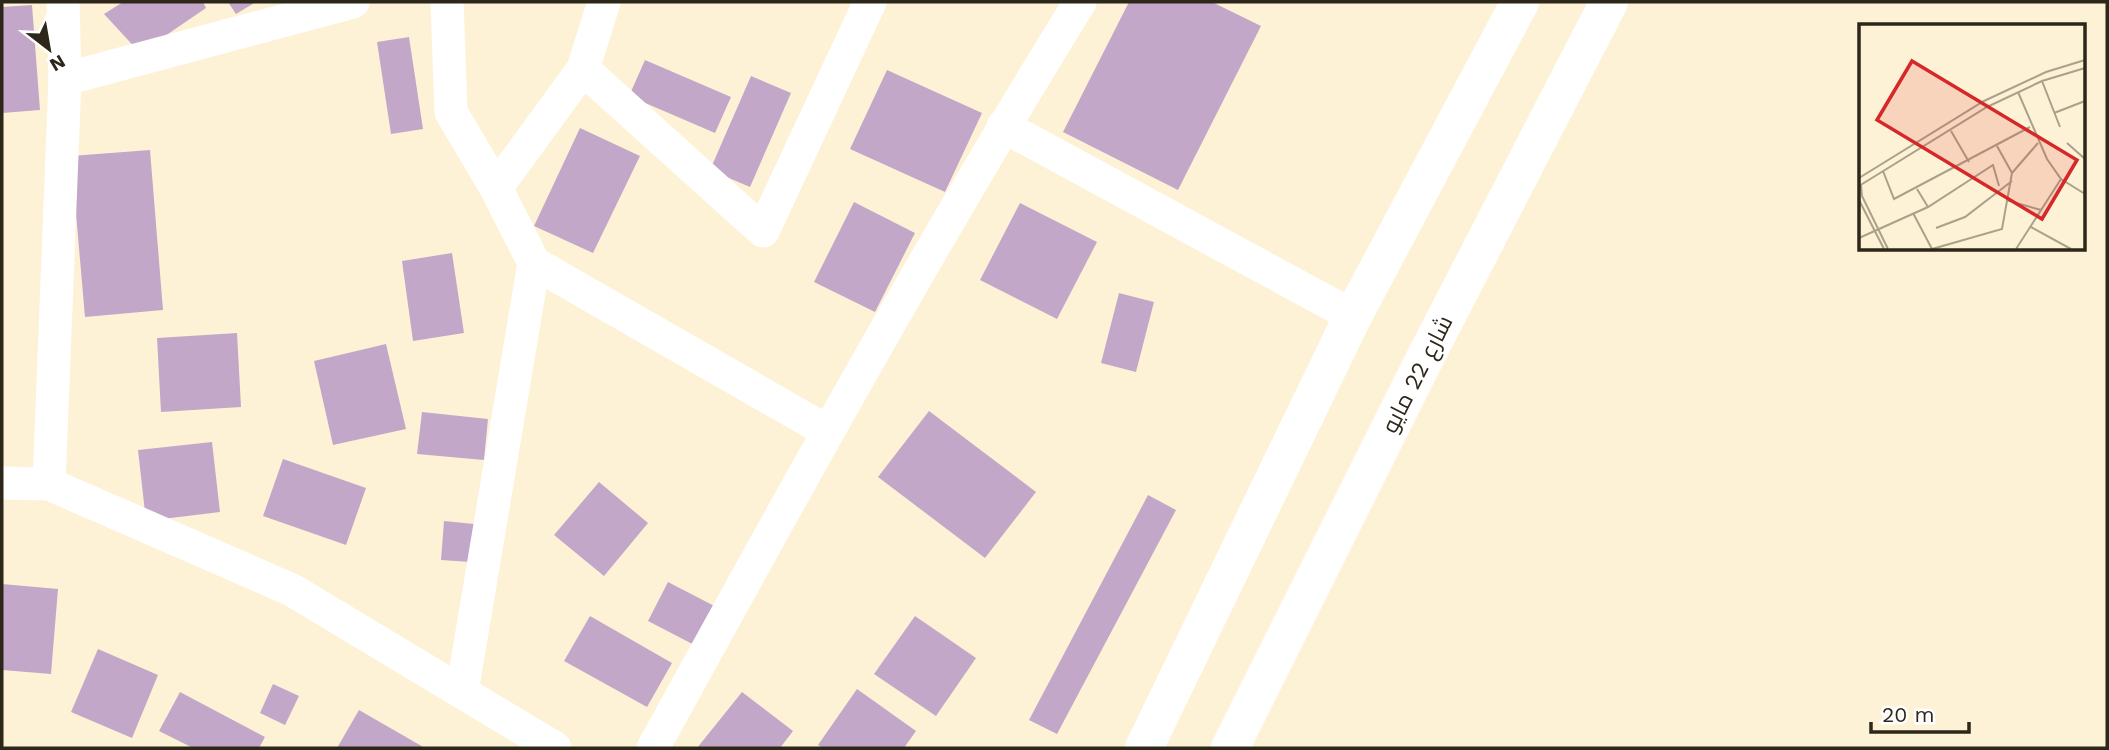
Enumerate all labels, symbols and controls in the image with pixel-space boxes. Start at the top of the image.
north arrow [14,14,84,84]
inset map [1859,24,2084,250]
text: N [46,50,69,77]
street label: شارع 22 مايو [1376,311,1460,438]
scale bar [1871,690,1969,734]
text: 20 m [1882,702,1934,727]

